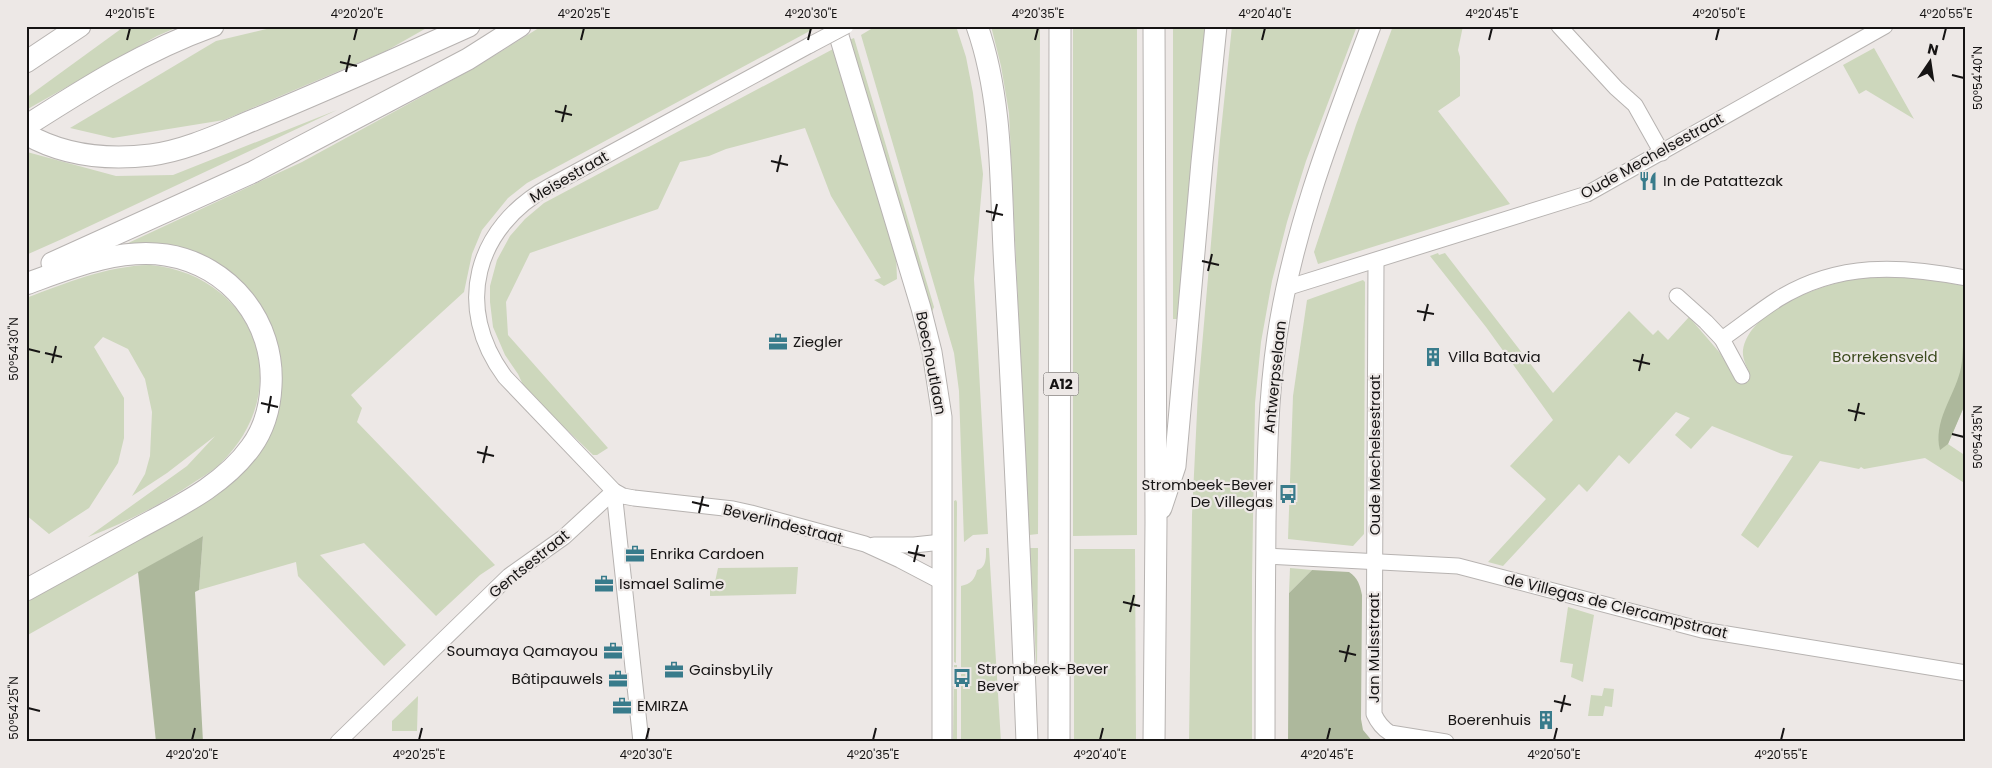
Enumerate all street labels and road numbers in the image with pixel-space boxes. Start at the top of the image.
street label: Oude Mechelsestraat [1576,107,1727,204]
street label: Meisestraat [526,146,612,208]
street label: Boechoutlaan [911,309,952,416]
street label: Antwerpselaan [1258,320,1291,434]
road number: A12 [1044,372,1078,396]
street label: Oude Mechelsestraat [1364,375,1385,535]
street label: Beverlindestraat [721,498,845,549]
street label: Gentsestraat [484,525,573,603]
street label: de Villegas de Clercampstraat [1502,568,1730,643]
street label: Jan Mulsstraat [1363,593,1384,703]

